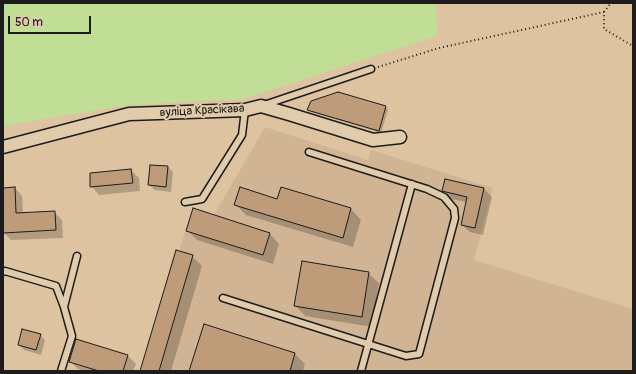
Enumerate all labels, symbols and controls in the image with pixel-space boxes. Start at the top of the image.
scale bar [10,8,93,34]
text: 50 m [15,15,43,30]
street label: вуліца Красікава [159,102,245,120]

